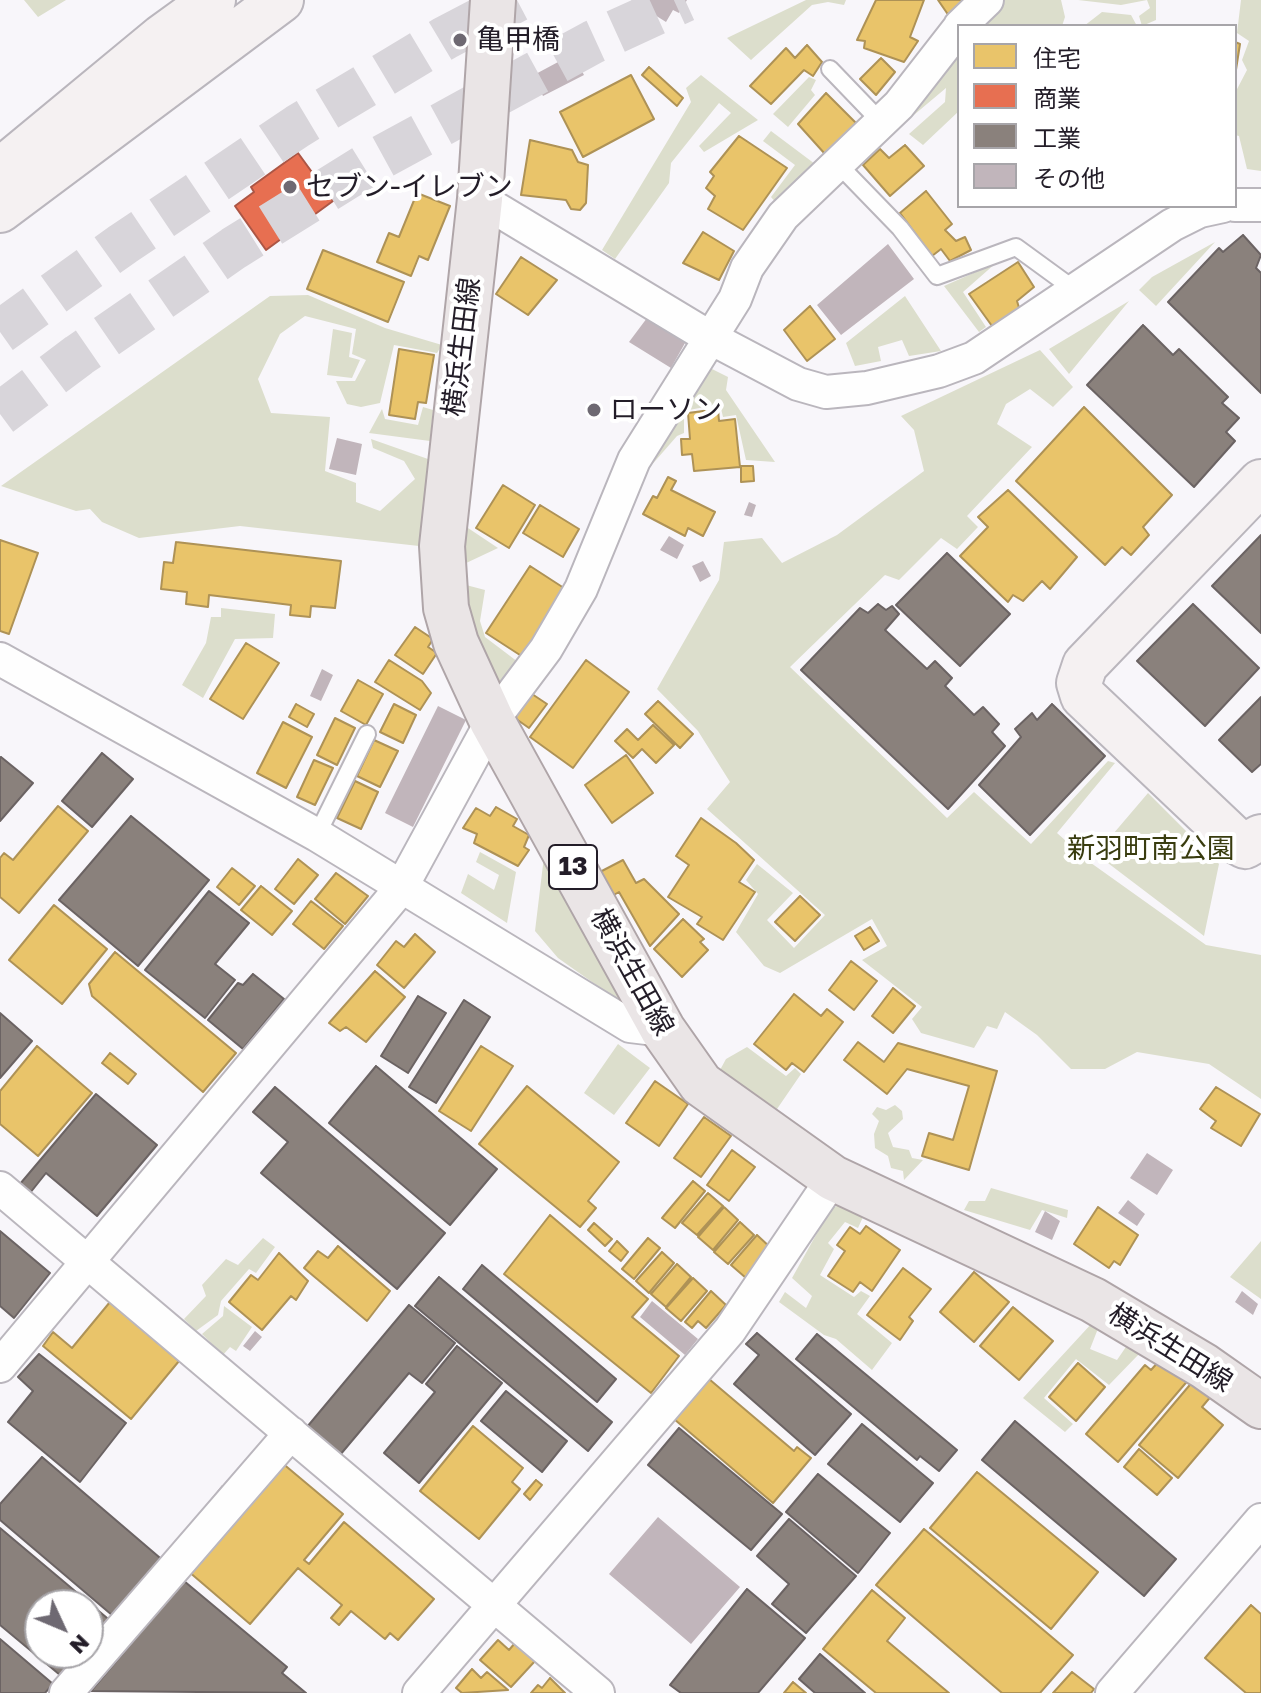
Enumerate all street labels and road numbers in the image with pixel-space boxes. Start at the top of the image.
street label: 横浜生田線 [437,275,487,419]
road number: 13 [549,845,597,889]
street label: 横浜生田線 [583,903,681,1041]
street label: 横浜生田線 [1102,1297,1238,1399]

